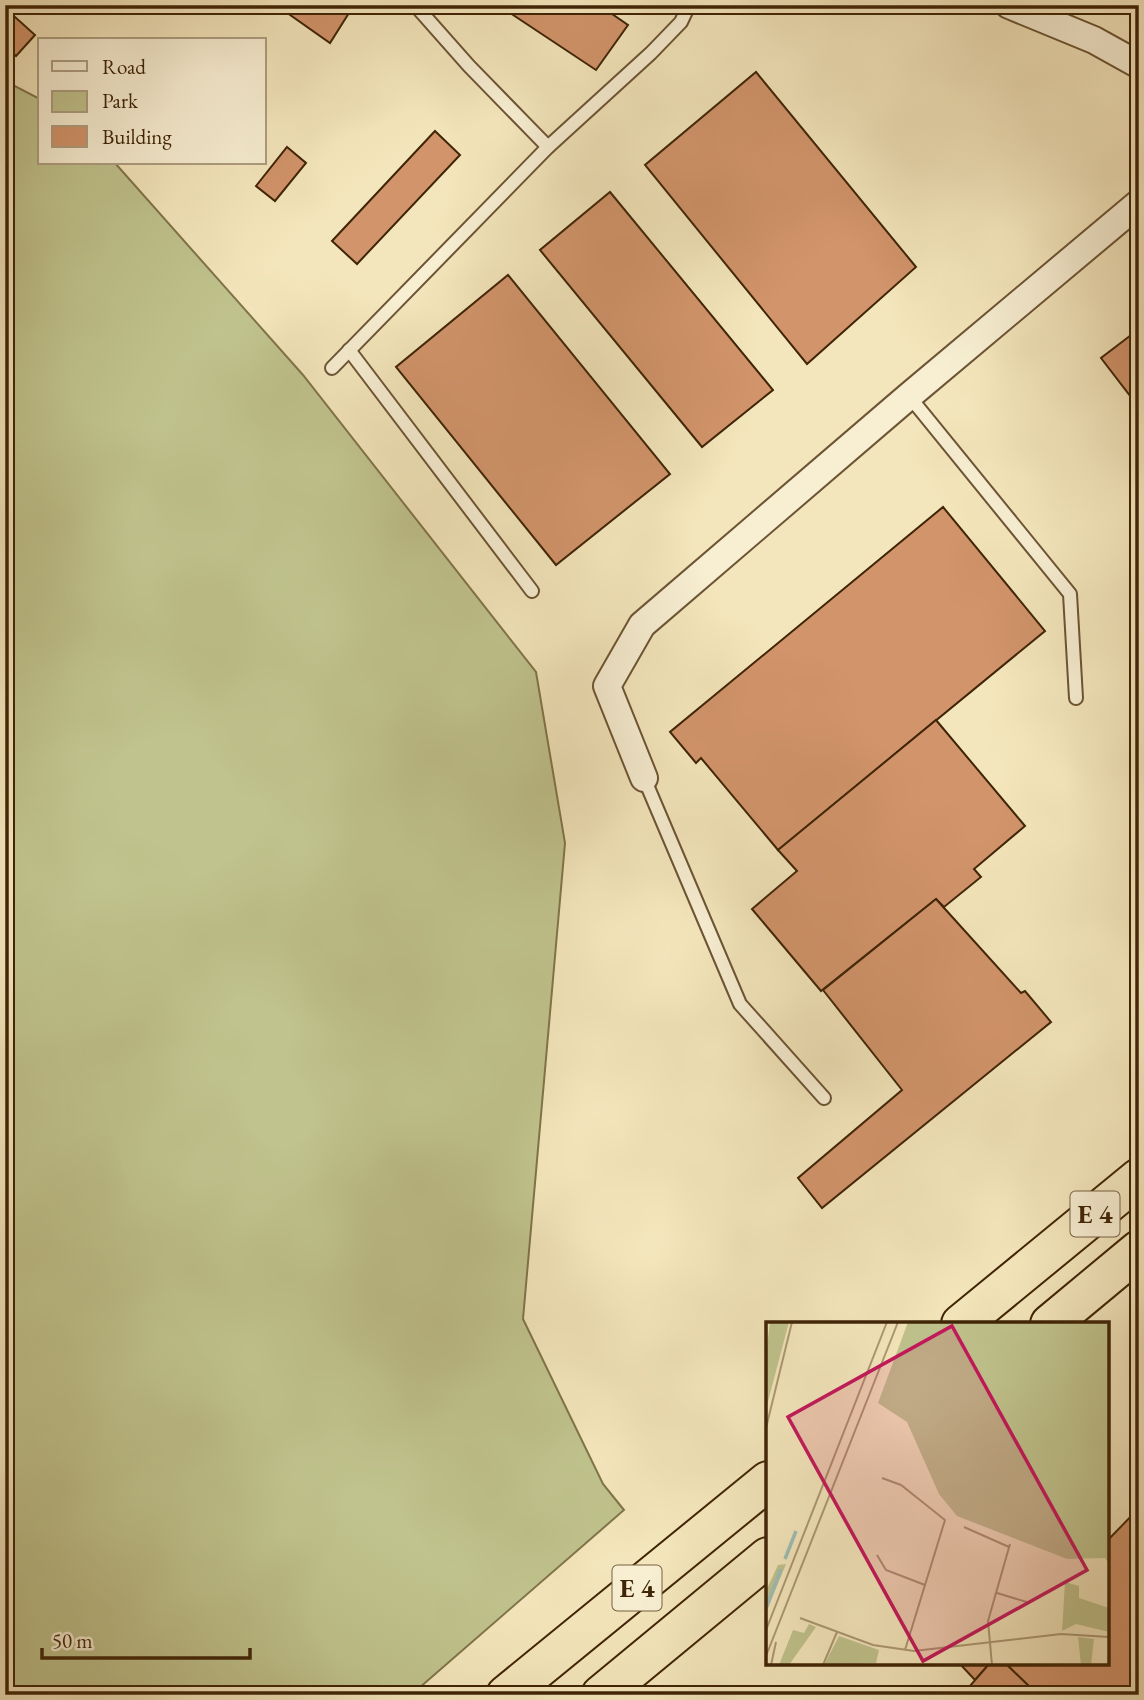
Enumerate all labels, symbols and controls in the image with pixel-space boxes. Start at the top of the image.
legend [38,38,266,164]
text: Road [102,53,146,80]
text: Park [102,87,139,114]
text: Building [102,123,172,150]
road number: E 4 [1070,1191,1120,1236]
inset map [766,1322,1109,1665]
road number: E 4 [612,1566,662,1610]
scale bar [42,1616,250,1660]
text: 50 m [52,1627,93,1654]

